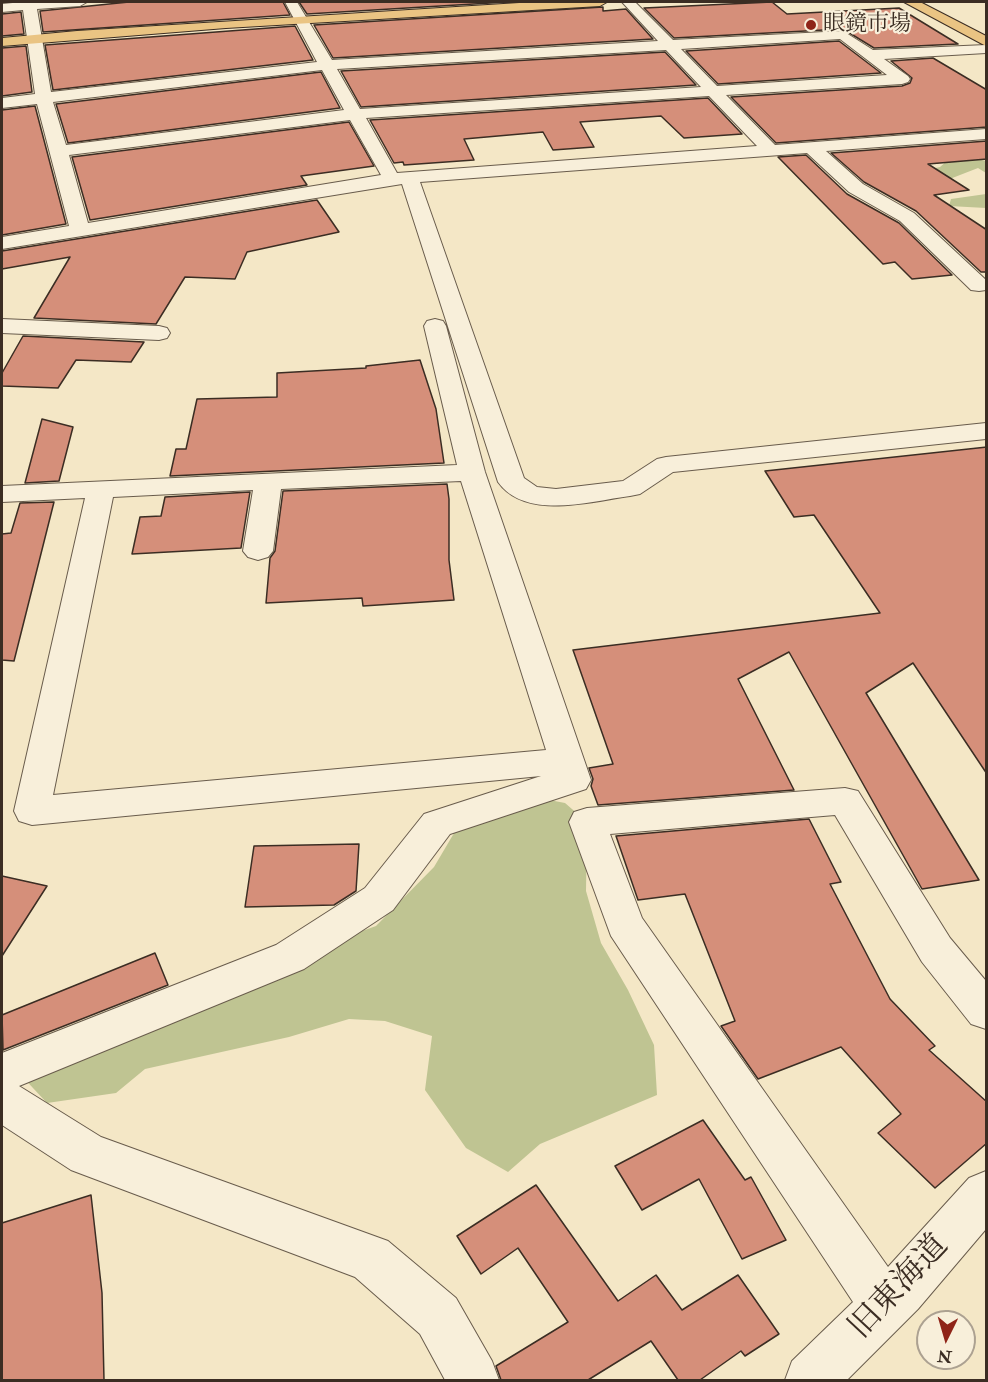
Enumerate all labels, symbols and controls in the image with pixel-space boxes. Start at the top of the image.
place label: 眼鏡市場 [823,12,911,38]
marker: 眼鏡市場 [804,18,818,32]
street label: 旧東海道 [842,1228,958,1348]
north arrow [916,1310,976,1370]
text: N [937,1345,953,1367]

